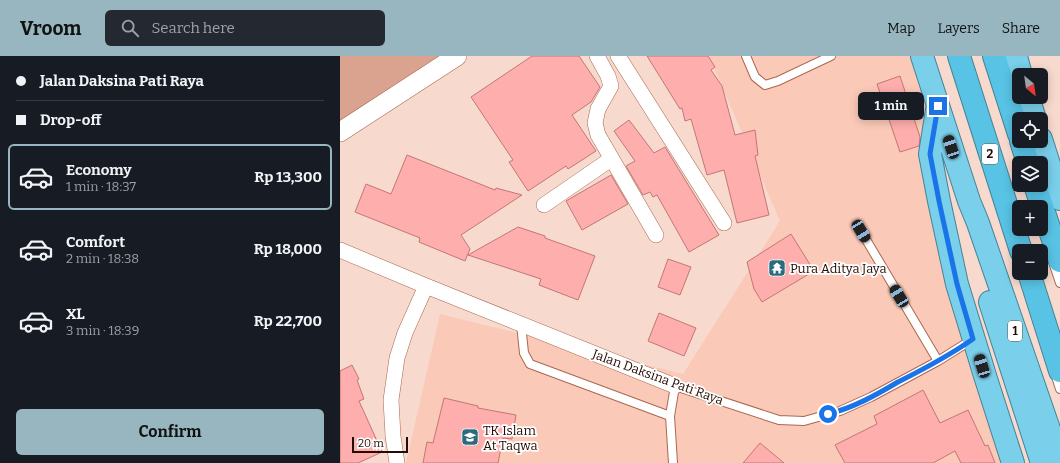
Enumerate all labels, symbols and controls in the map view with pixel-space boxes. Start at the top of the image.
search box [105,10,385,46]
text: Vroom [20,17,81,40]
icon: search [119,17,141,39]
text: Search here [151,19,235,37]
text: Map [887,20,915,37]
text: Layers [937,20,980,37]
text: Share [1002,20,1040,37]
north arrow [1012,68,1048,104]
map controls [1012,68,1048,280]
text: Jalan Daksina Pati Raya [40,72,204,90]
callout: 1 min [858,92,924,120]
route end [929,97,947,115]
text: 1 min [875,98,907,113]
text: Drop-off [40,111,101,129]
button: locate [1012,112,1048,148]
car [942,134,960,160]
road number: 2 [982,144,998,164]
button: layers [1012,156,1048,192]
icon: car [18,159,54,195]
text: Economy [66,161,132,179]
text: Rp 13,300 [254,168,322,186]
text: 1 min · 18:37 [66,179,136,194]
button: + [1012,200,1048,236]
car [850,218,872,244]
icon: car [18,231,54,267]
text: Comfort [66,233,125,251]
text: Rp 18,000 [254,240,322,258]
button: − [1012,244,1048,280]
text: 2 min · 18:38 [66,251,139,266]
temple icon: Pura Aditya Jaya [767,258,787,278]
place label: Pura Aditya Jaya [790,261,887,276]
car [888,283,910,309]
icon: car [18,303,54,339]
text: XL [66,305,85,323]
text: Rp 22,700 [254,312,322,330]
road number: 1 [1008,321,1022,341]
text: 3 min · 18:39 [66,323,139,338]
street label: Jalan Daksina Pati Raya [590,346,726,408]
car [973,353,991,379]
route start [819,405,837,423]
button: Confirm [16,409,324,455]
place label: TK Islam At Taqwa [483,423,538,453]
school or university icon: TK Islam At Taqwa [460,427,480,447]
scale bar [352,435,408,454]
text: 20 m [358,437,384,450]

